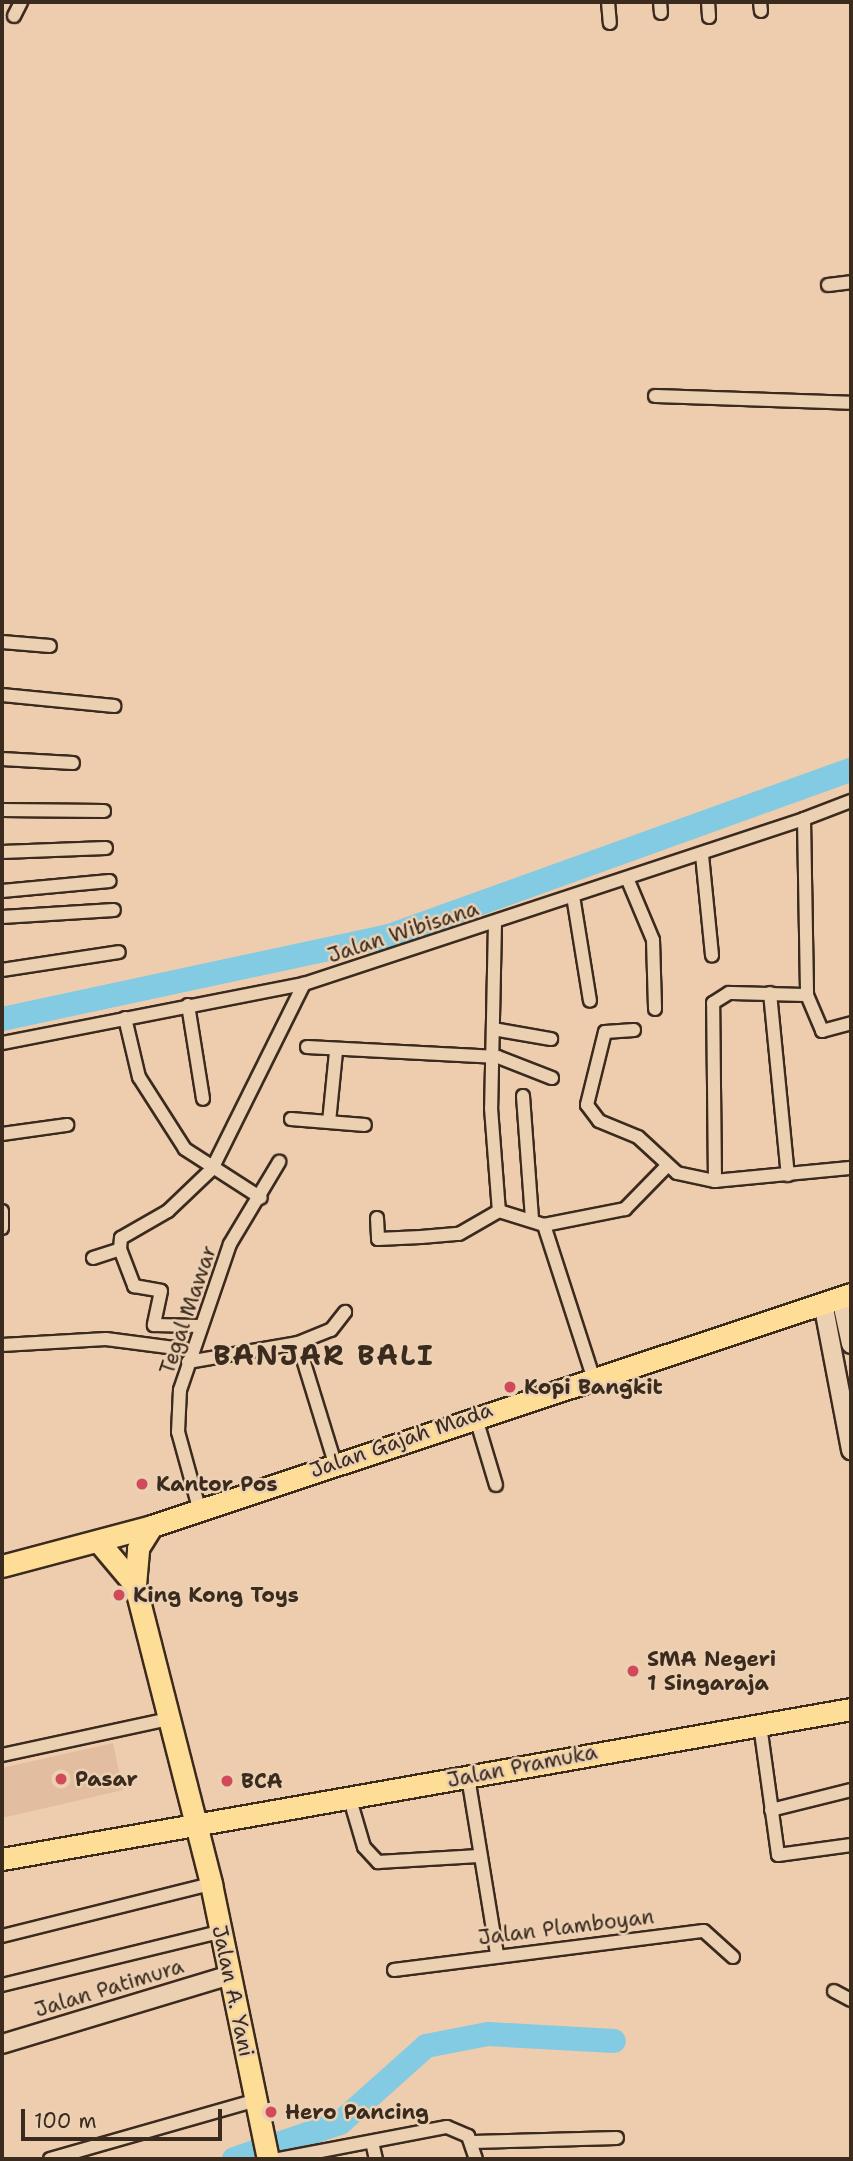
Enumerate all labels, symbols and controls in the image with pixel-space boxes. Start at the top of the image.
street label: Jalan Wibisana [324,896,482,968]
street label: Tegal Mawar [154,1242,222,1378]
district label: BANJAR BALI [215,1338,433,1372]
place label: Kopi Bangkit [524,1374,663,1400]
marker: Kopi Bangkit [502,1379,518,1395]
street label: Jalan Gajah Mada [306,1397,496,1483]
place label: Kantor Pos [156,1471,278,1497]
marker: Kantor Pos [134,1476,150,1492]
place label: King Kong Toys [133,1582,299,1608]
marker: King Kong Toys [111,1587,127,1603]
place label: SMA Negeri 1 Singaraja [647,1646,776,1696]
marker: SMA Negeri 1 Singaraja [625,1663,641,1679]
street label: Jalan Pramuka [445,1739,599,1793]
place label: Pasar [75,1766,138,1792]
place label: BCA [241,1768,283,1794]
marker: Pasar [53,1771,69,1787]
marker: BCA [219,1773,235,1789]
street label: Jalan Plamboyan [477,1904,655,1950]
street label: Jalan A. Yani [207,1923,259,2059]
street label: Jalan Patimura [31,1953,187,2023]
scale bar [24,2094,226,2138]
place label: Hero Pancing [285,2099,429,2125]
marker: Hero Pancing [263,2104,279,2120]
text: 100 m [34,2107,97,2135]

